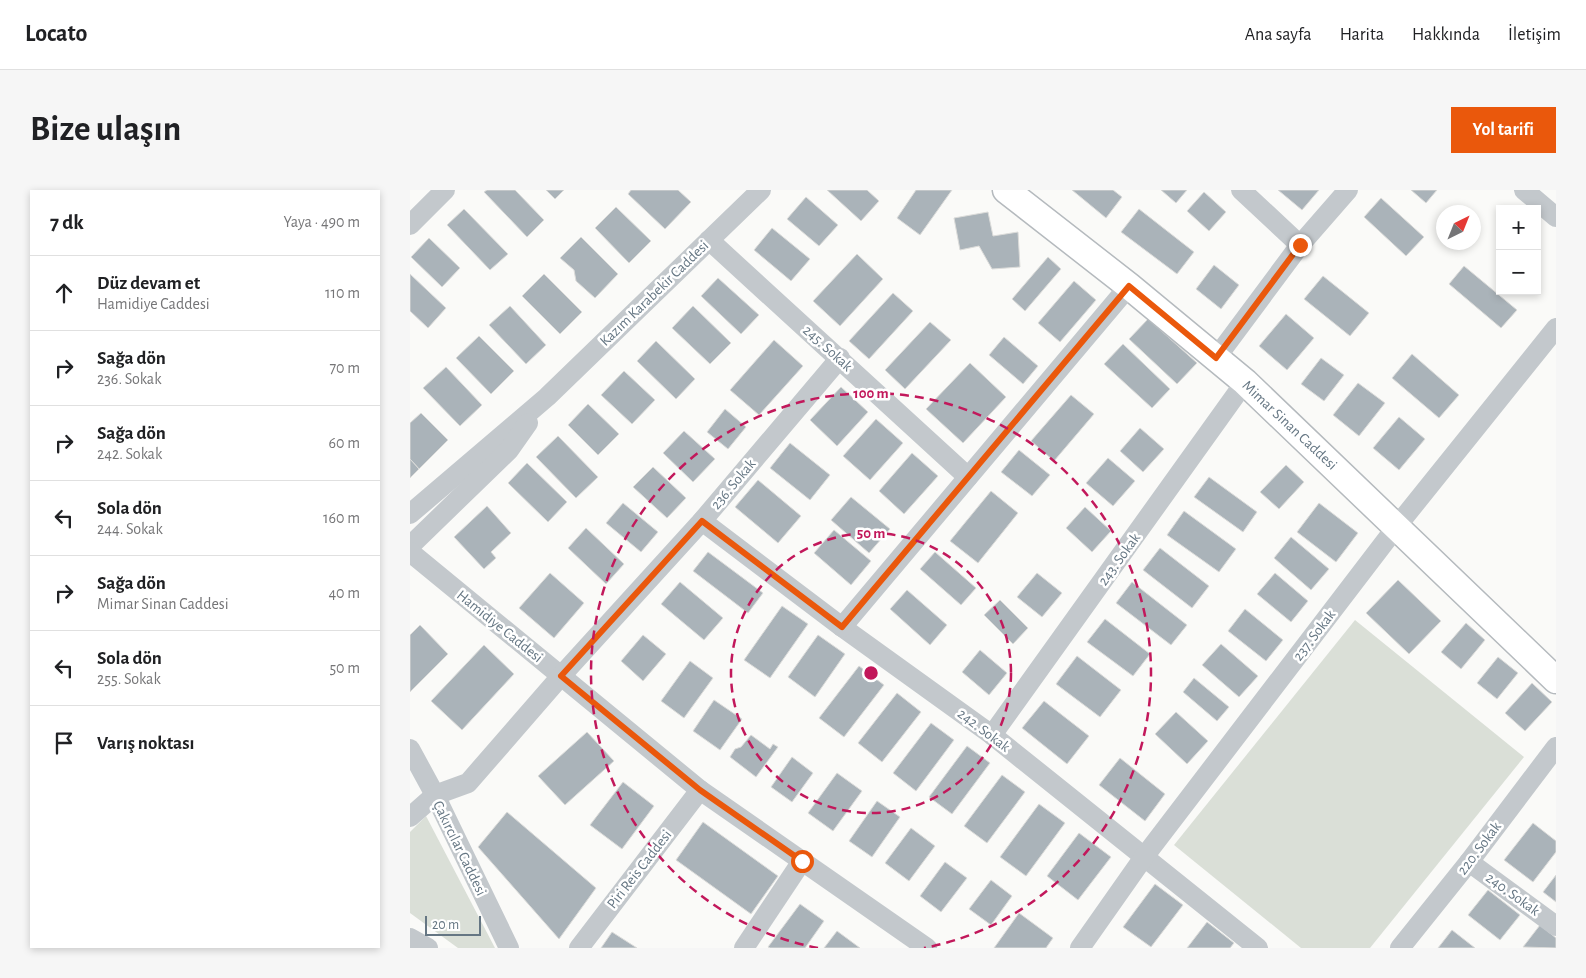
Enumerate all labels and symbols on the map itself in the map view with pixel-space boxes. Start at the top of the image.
north arrow [1436,205,1481,250]
route end [1289,234,1312,257]
street label: Kazım Karabekir Caddesi [597,238,712,349]
street label: 245. Sokak [800,322,855,374]
street label: Mimar Sinan Caddesi [1239,378,1340,473]
text: 100 m [853,386,889,401]
street label: 236. Sokak [708,456,759,512]
text: 50 m [857,526,885,541]
street label: 243. Sokak [1096,530,1143,588]
street label: Hamidiye Caddesi [454,587,545,665]
street label: 237. Sokak [1290,607,1338,664]
centre of rings [862,664,880,682]
street label: 242. Sokak [955,706,1013,755]
street label: Çakırcılar Caddesi [430,798,489,898]
street label: 220. Sokak [1455,819,1504,878]
street label: Piri Reis Caddesi [604,827,675,911]
route start [791,850,814,873]
street label: 240. Sokak [1483,870,1542,919]
scale bar [425,913,481,936]

